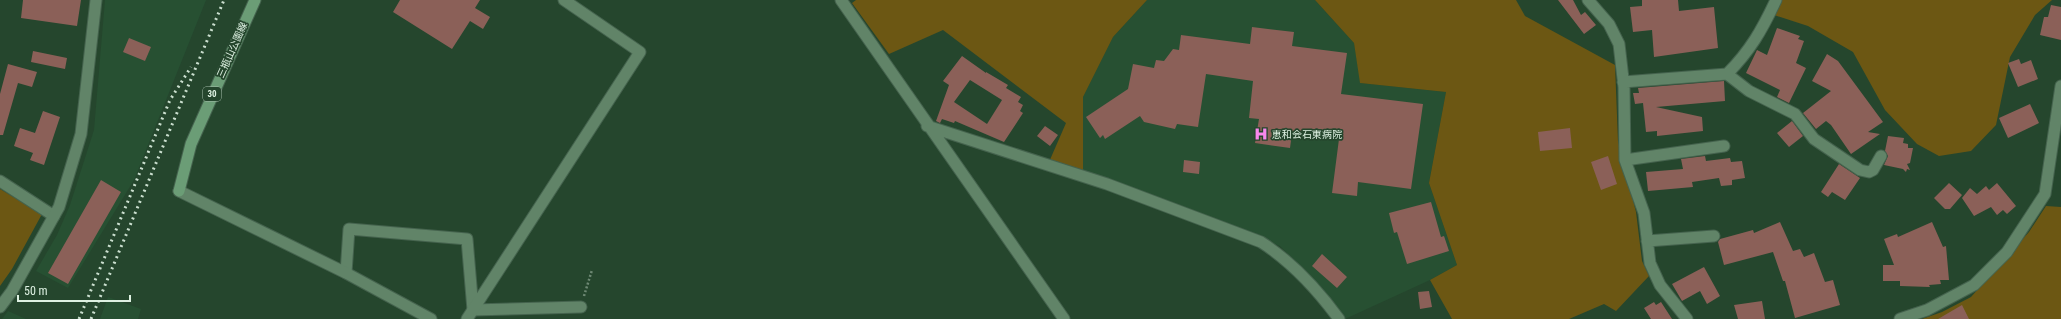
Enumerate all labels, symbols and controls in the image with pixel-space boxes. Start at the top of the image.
street label: 三瓶山公園線 [215,20,249,80]
road number: 30 [203,87,221,101]
hospital icon: 恵和会石東病院 [1253,126,1269,142]
place label: 恵和会石東病院 [1272,129,1342,140]
scale bar [18,277,130,303]
text: 50 m [24,284,48,298]

